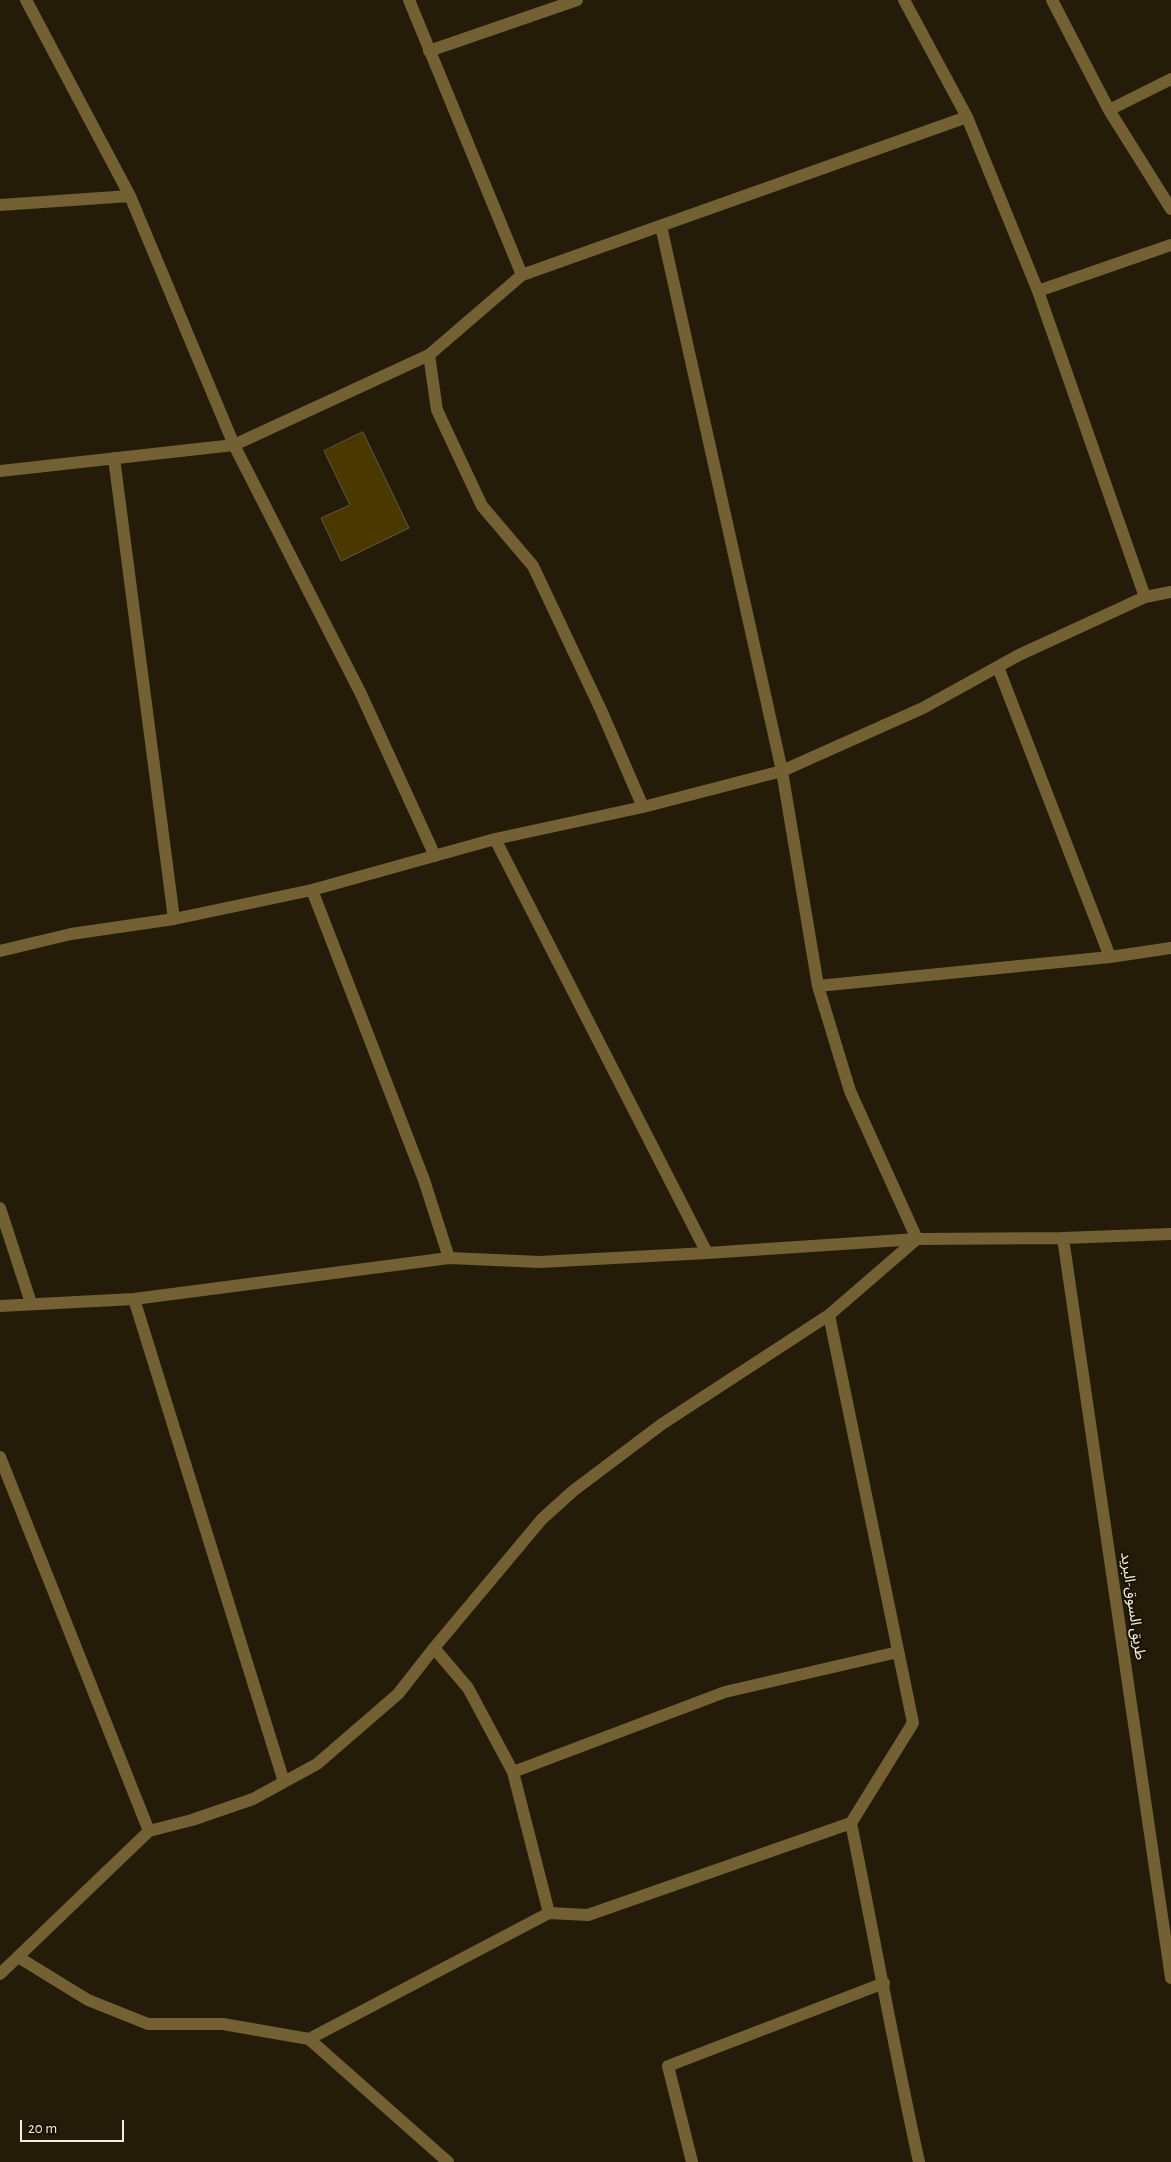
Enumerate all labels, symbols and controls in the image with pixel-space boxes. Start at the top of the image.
street label: طريق السوق-البريد [1117,1551,1149,1661]
scale bar [22,2110,126,2142]
text: 20 m [28,2121,57,2136]

